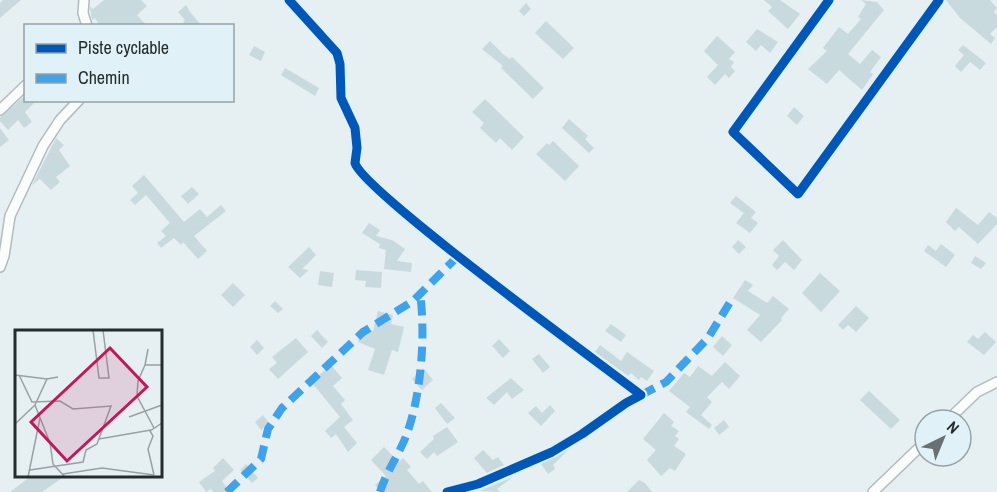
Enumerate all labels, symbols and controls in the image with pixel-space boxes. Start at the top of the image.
legend [24,24,234,102]
text: Piste cyclable [78,35,169,60]
text: Chemin [78,65,130,90]
inset map [15,330,162,477]
north arrow [913,408,973,468]
text: N [942,416,964,438]

